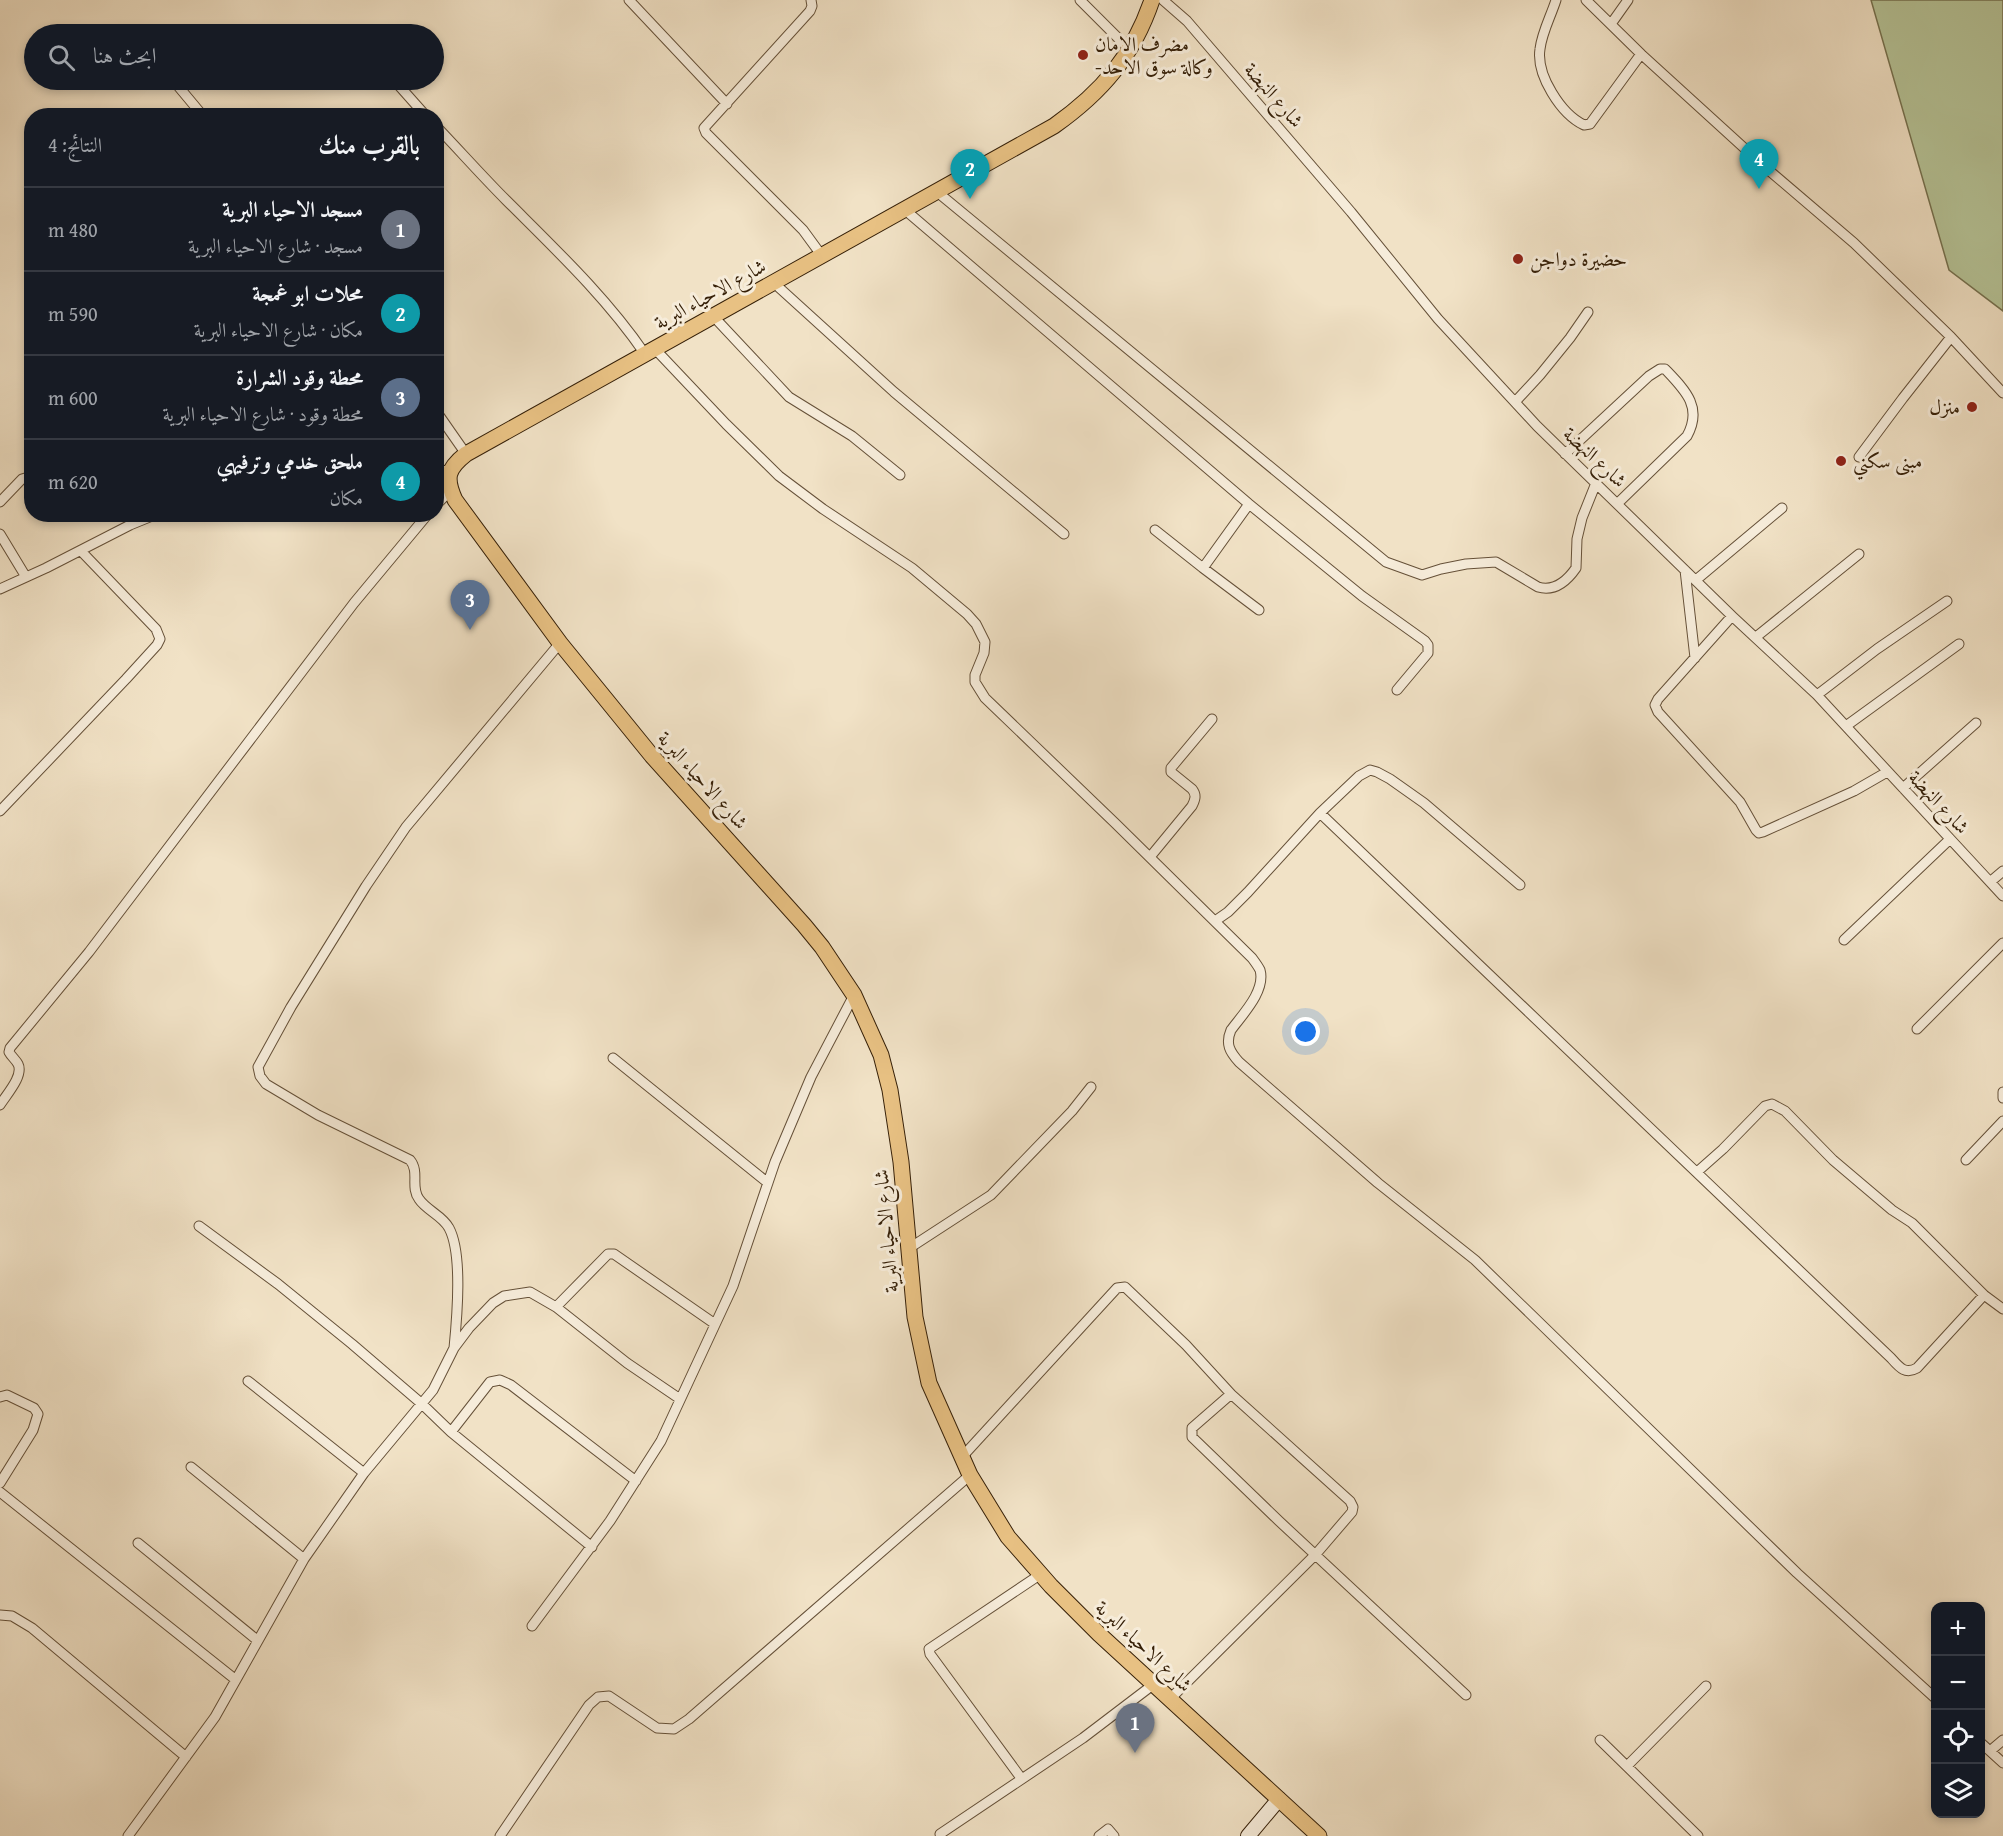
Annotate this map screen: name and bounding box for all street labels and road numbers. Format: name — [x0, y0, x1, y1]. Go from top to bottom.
street label: شارع النهضة — [1235, 56, 1311, 136]
street label: شارع الاحياء البرية — [649, 251, 773, 340]
street label: شارع النهضة — [1554, 419, 1634, 497]
street label: شارع الاحياء البرية — [648, 724, 755, 838]
street label: شارع النهضة — [1899, 763, 1977, 843]
street label: شارع الاحياء البرية — [866, 1168, 909, 1294]
street label: شارع الاحياء البرية — [1087, 1593, 1199, 1701]

